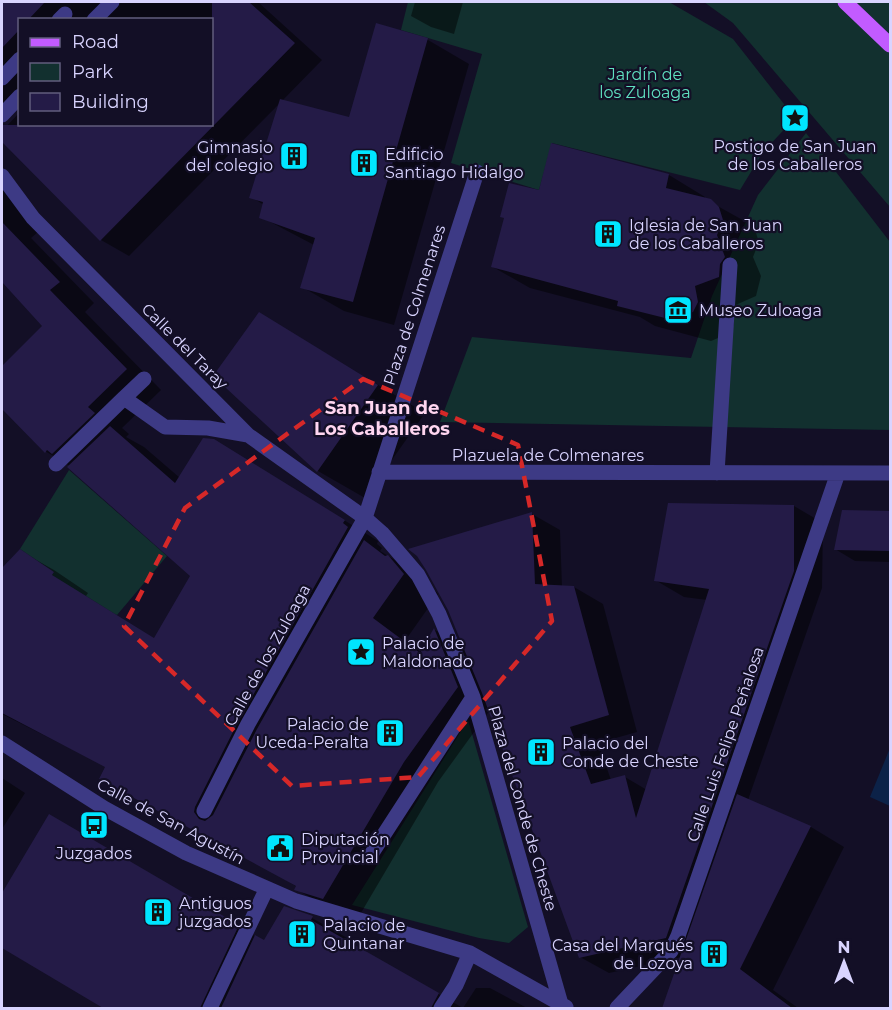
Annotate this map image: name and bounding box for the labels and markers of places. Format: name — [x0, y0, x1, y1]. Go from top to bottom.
place icon: Postigo de San Juan de los Caballeros — [779, 102, 811, 134]
place label: Postigo de San Juan de los Caballeros — [713, 137, 877, 174]
place label: Gimnasio del colegio — [186, 138, 273, 175]
building icon: Gimnasio del colegio — [278, 140, 310, 172]
place label: Edificio Santiago Hidalgo — [385, 145, 523, 182]
building icon: Edificio Santiago Hidalgo — [348, 147, 380, 179]
place label: Iglesia de San Juan de los Caballeros — [629, 216, 783, 253]
building icon: Iglesia de San Juan de los Caballeros — [592, 218, 624, 250]
museum icon: Museo Zuloaga — [662, 294, 694, 326]
place label: Museo Zuloaga — [699, 301, 822, 320]
place label: Palacio de Maldonado — [382, 634, 473, 671]
place icon: Palacio de Maldonado — [345, 636, 377, 668]
place label: Palacio de Uceda-Peralta — [255, 715, 369, 752]
building icon: Palacio de Uceda-Peralta — [374, 717, 406, 749]
place label: Palacio del Conde de Cheste — [562, 734, 699, 771]
building icon: Palacio del Conde de Cheste — [525, 736, 557, 768]
bus stop icon: Juzgados — [78, 809, 110, 841]
place label: Diputación Provincial — [301, 830, 390, 867]
public building icon: Diputación Provincial — [264, 832, 296, 864]
place label: Juzgados — [55, 844, 132, 863]
place label: Antiguos juzgados — [177, 894, 252, 931]
building icon: Antiguos juzgados — [142, 896, 174, 928]
place label: Palacio de Quintanar — [323, 916, 405, 953]
building icon: Palacio de Quintanar — [286, 918, 318, 950]
place label: Casa del Marqués de Lozoya — [552, 936, 693, 973]
building icon: Casa del Marqués de Lozoya — [698, 938, 730, 970]

